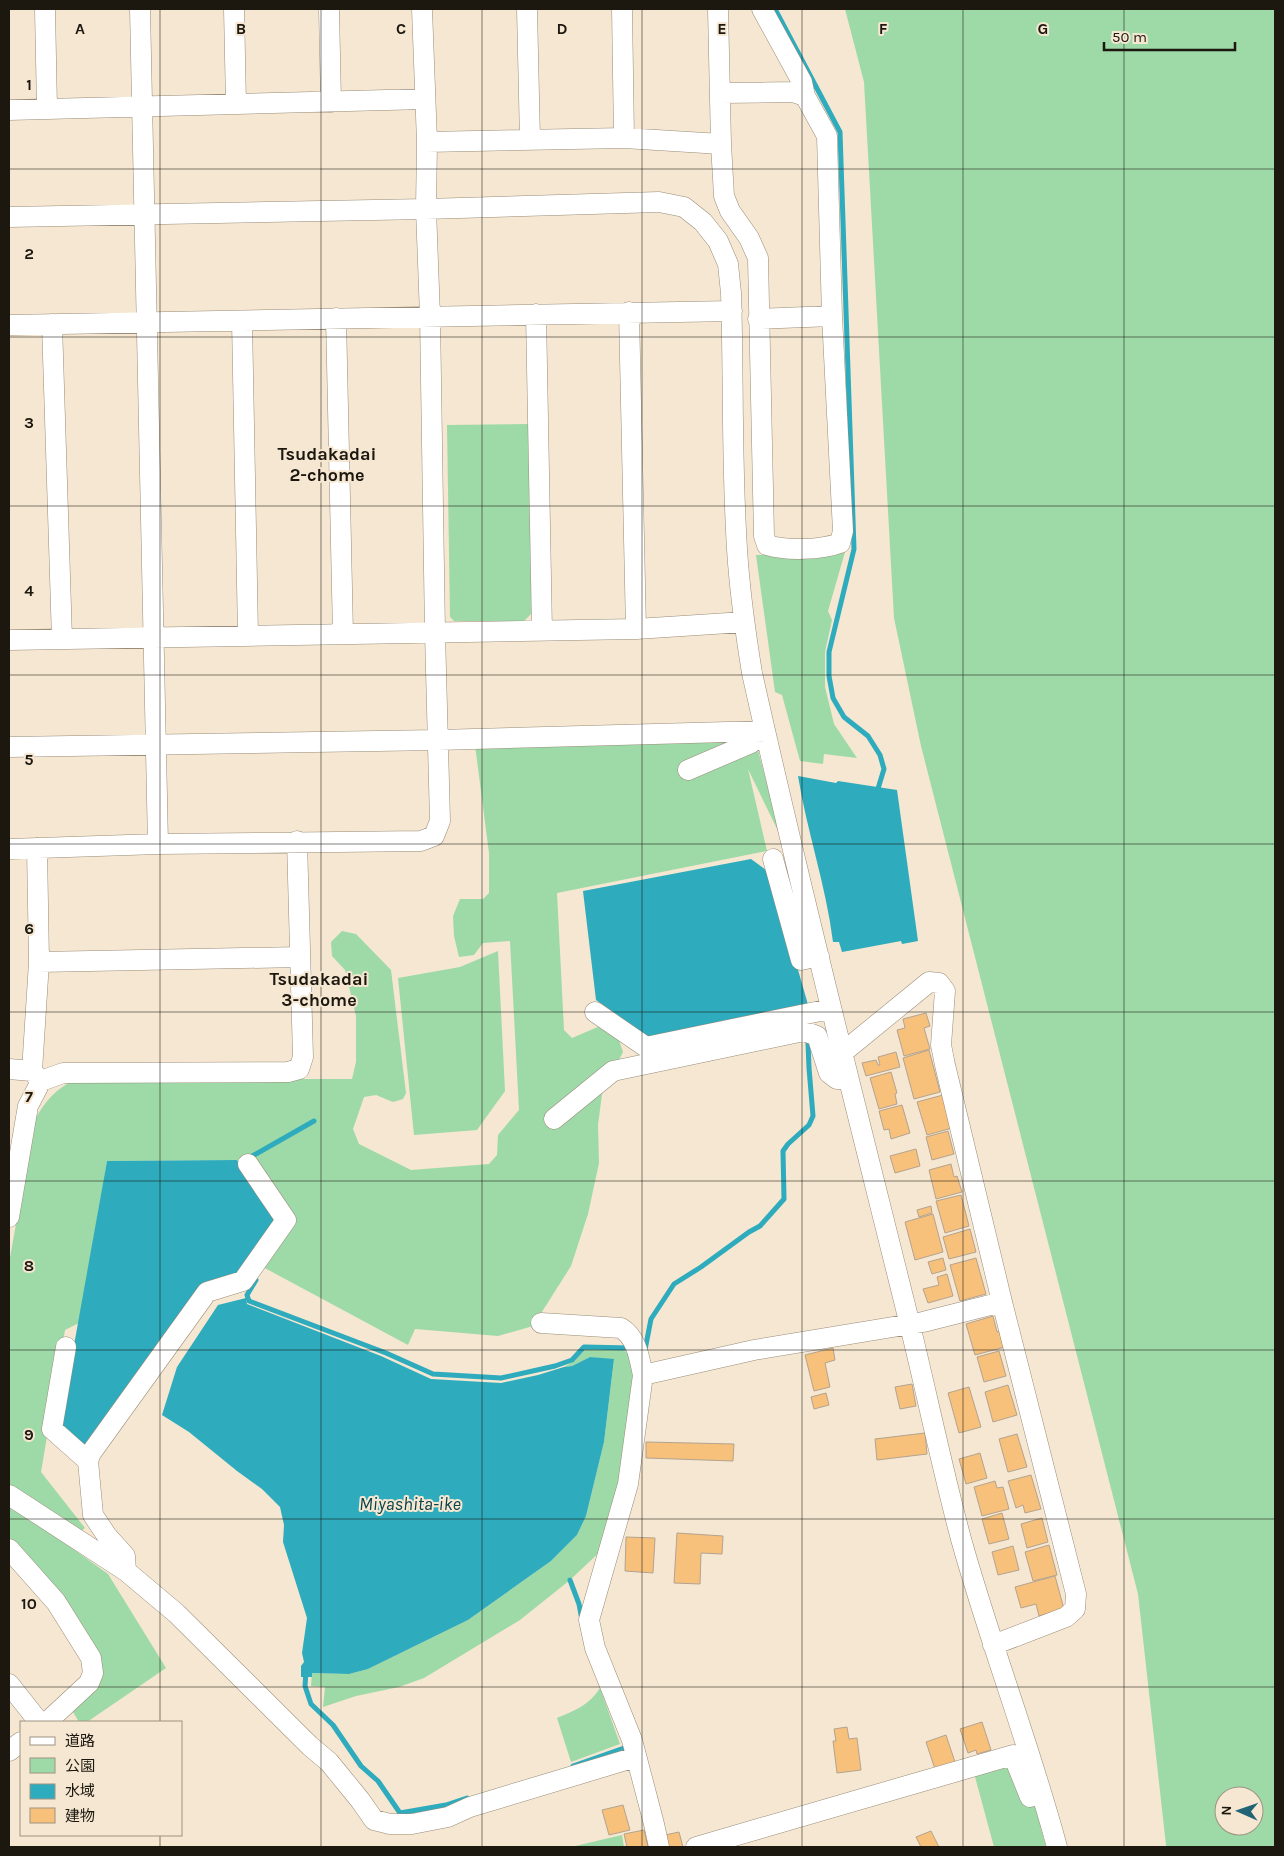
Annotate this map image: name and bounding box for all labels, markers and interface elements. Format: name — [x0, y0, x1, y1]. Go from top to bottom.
text: A — [75, 19, 85, 38]
text: B — [236, 19, 246, 38]
text: C — [396, 19, 406, 38]
text: D — [557, 19, 568, 38]
text: E — [717, 19, 727, 38]
text: F — [879, 19, 888, 38]
text: G — [1038, 19, 1048, 38]
scale bar — [1104, 20, 1235, 52]
text: 50 m — [1112, 28, 1147, 46]
text: 1 — [26, 75, 32, 94]
text: 2 — [24, 244, 34, 263]
text: 3 — [24, 413, 34, 432]
district label: Tsudakadai 2-chome — [278, 443, 376, 486]
text: 4 — [24, 581, 34, 600]
text: 5 — [24, 750, 34, 769]
text: 6 — [24, 919, 34, 938]
district label: Tsudakadai 3-chome — [270, 968, 368, 1011]
text: 7 — [25, 1087, 33, 1106]
text: 8 — [24, 1256, 34, 1275]
text: 9 — [24, 1425, 34, 1444]
water label: Miyashita-ike — [359, 1493, 461, 1515]
text: 10 — [21, 1594, 37, 1613]
legend — [20, 1721, 182, 1836]
text: 道路 — [65, 1732, 95, 1750]
text: 公園 — [65, 1757, 95, 1775]
text: 水域 — [65, 1782, 95, 1800]
north arrow — [1214, 1786, 1264, 1836]
text: N — [1218, 1805, 1235, 1816]
text: 建物 — [65, 1807, 95, 1825]

